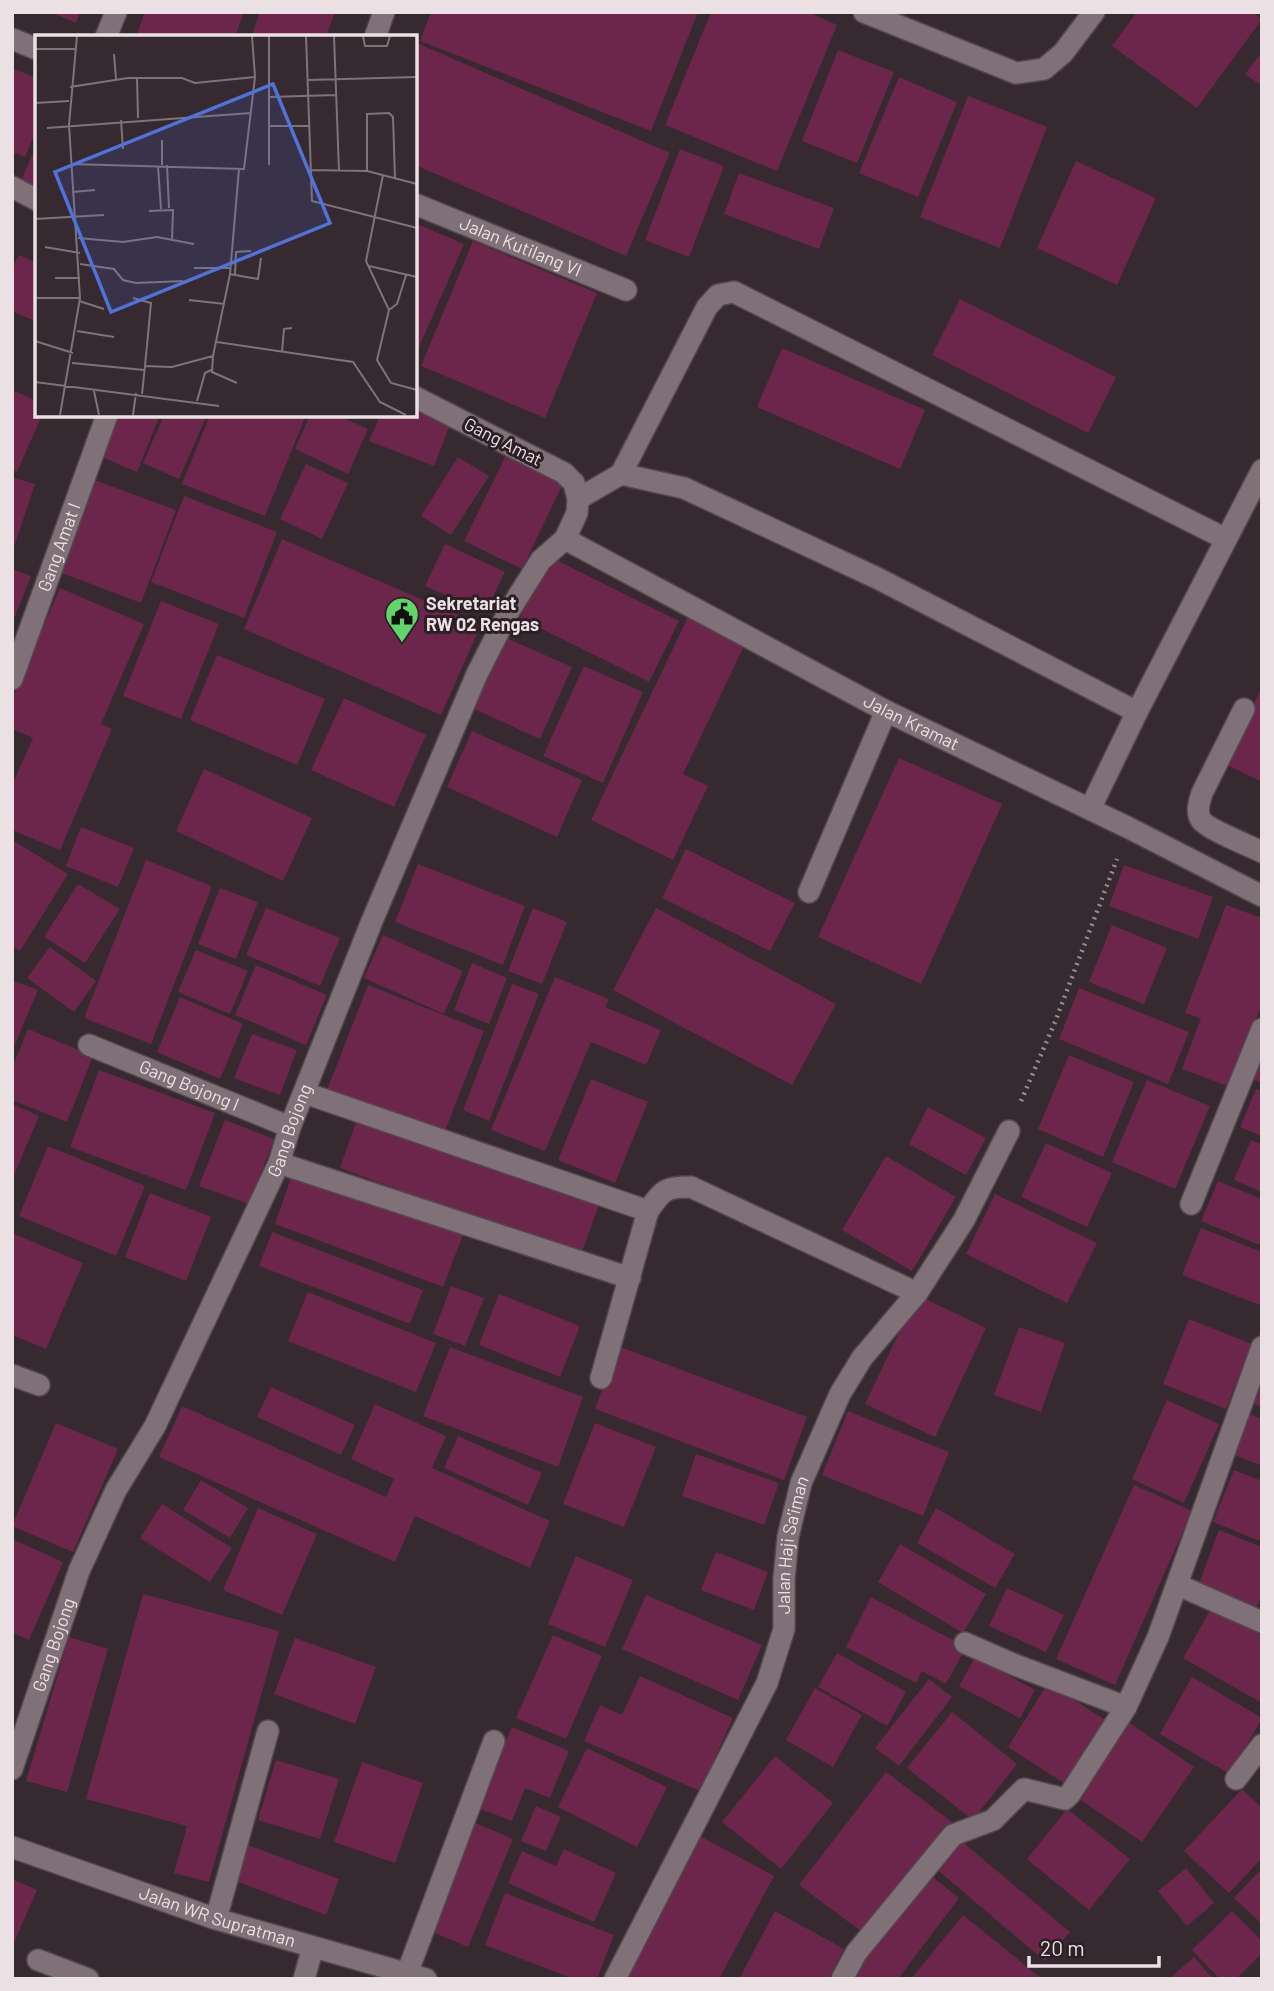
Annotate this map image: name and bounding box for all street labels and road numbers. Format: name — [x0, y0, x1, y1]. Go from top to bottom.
street label: Jalan Kutilang VI — [457, 211, 585, 281]
street label: Gang Amat — [461, 412, 546, 470]
street label: Gang Amat I — [32, 500, 85, 594]
street label: Jalan Kramat — [860, 689, 963, 755]
street label: Gang Bojong I — [136, 1055, 243, 1115]
street label: Gang Bojong — [262, 1080, 316, 1181]
street label: Jalan Haji Sa'iman — [772, 1472, 813, 1614]
street label: Gang Bojong — [27, 1595, 79, 1694]
street label: Jalan WR Supratman — [137, 1881, 298, 1951]

